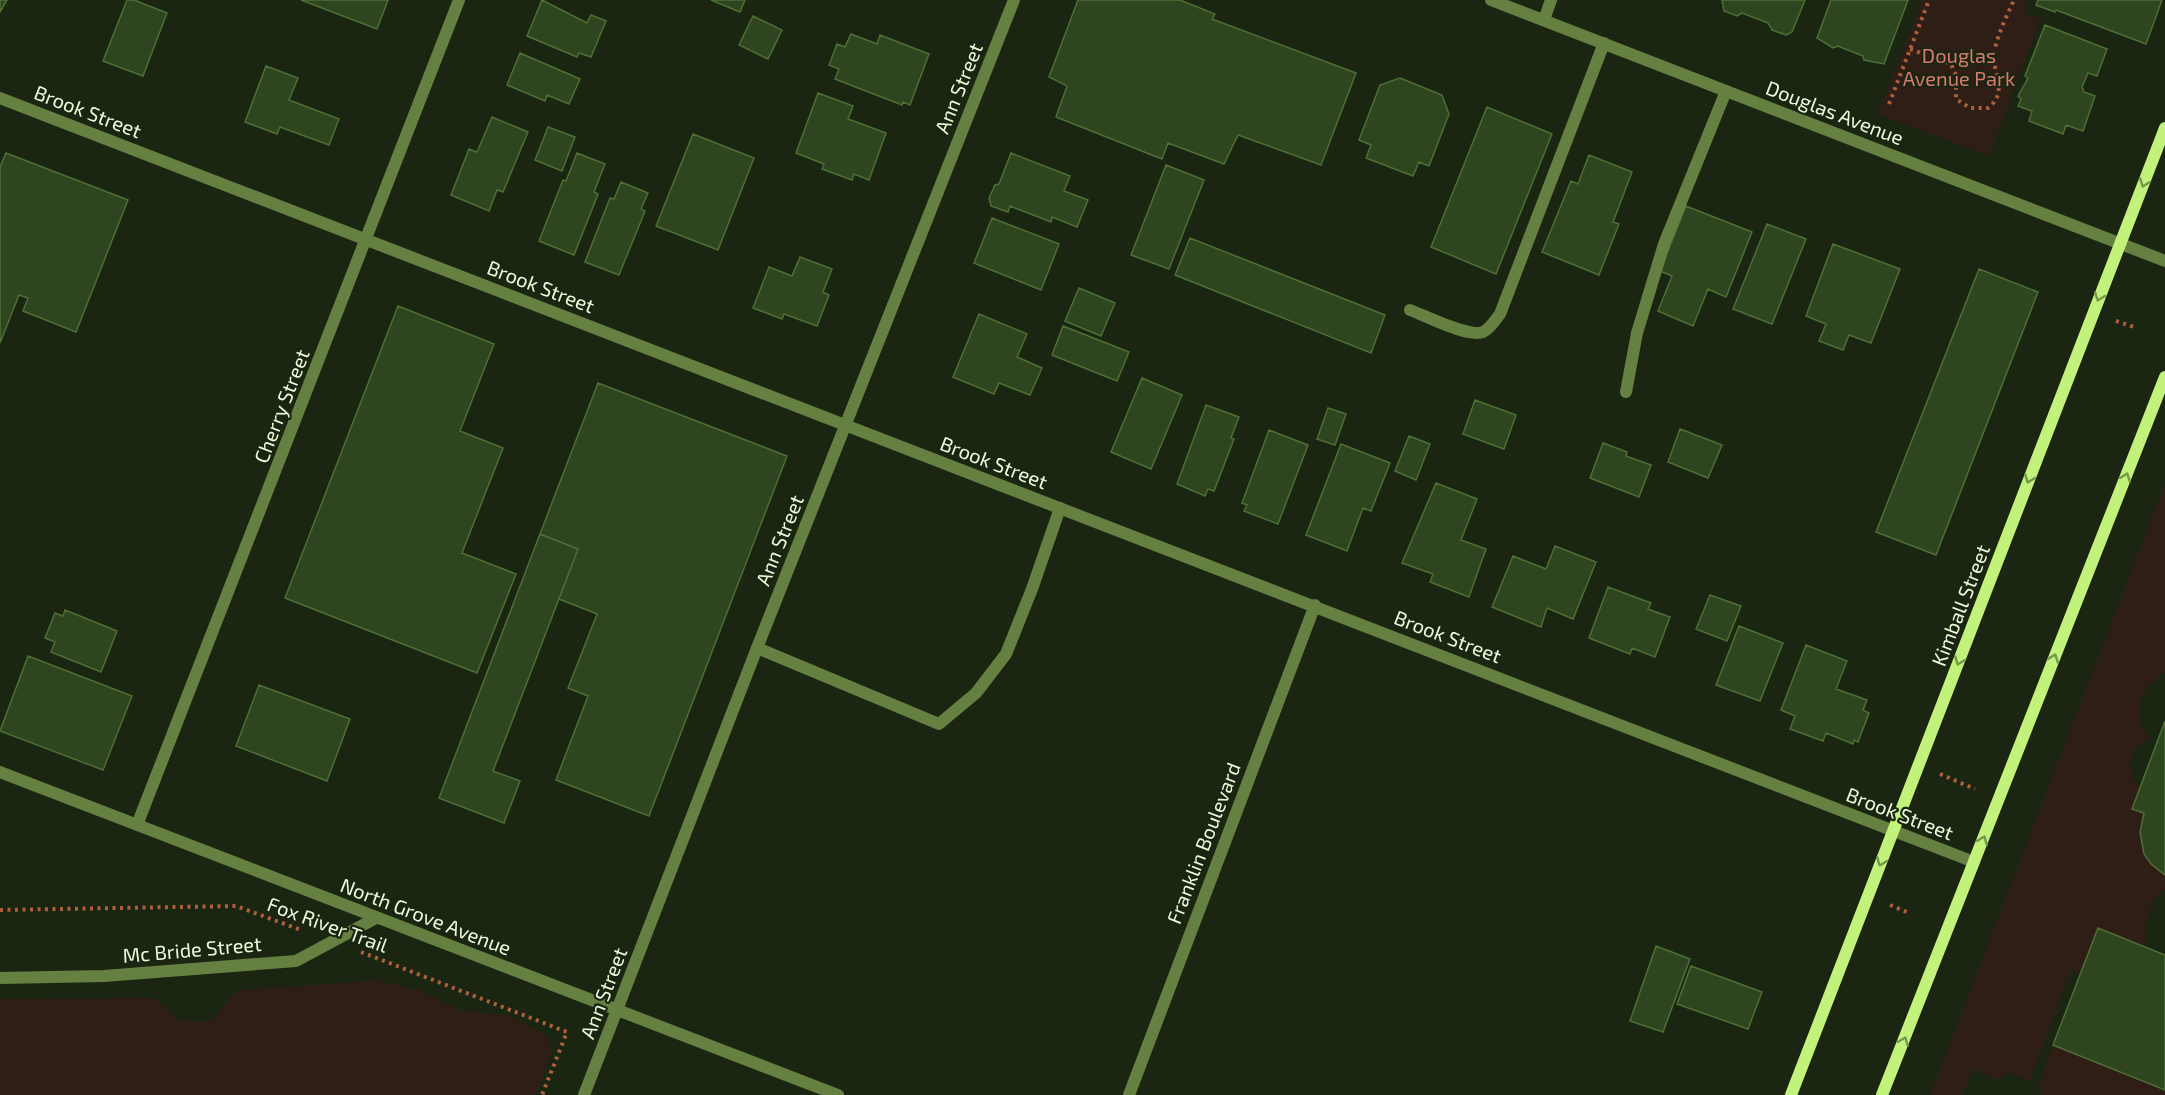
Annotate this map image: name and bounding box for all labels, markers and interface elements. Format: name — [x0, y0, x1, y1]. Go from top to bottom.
street label: Ann Street — [929, 39, 987, 137]
park label: Douglas Avenue Park — [1903, 43, 2015, 90]
street label: Douglas Avenue — [1763, 75, 1907, 149]
street label: Brook Street — [31, 80, 145, 143]
one-way arrow — [2139, 177, 2151, 188]
street label: Brook Street — [484, 255, 598, 318]
one-way arrow — [2094, 291, 2107, 302]
street label: Cherry Street — [248, 345, 314, 466]
street label: Brook Street — [937, 431, 1051, 494]
one-way arrow — [2119, 472, 2131, 483]
one-way arrow — [2024, 473, 2036, 484]
street label: Ann Street — [750, 491, 808, 589]
street label: Kimball Street — [1926, 541, 1994, 669]
street label: Brook Street — [1391, 605, 1505, 668]
one-way arrow — [2047, 653, 2059, 664]
one-way arrow — [1954, 655, 1966, 666]
street label: Franklin Boulevard — [1161, 759, 1245, 927]
street label: Brook Street — [1843, 782, 1957, 845]
one-way arrow — [1976, 835, 1988, 846]
one-way arrow — [1876, 856, 1888, 867]
street label: North Grove Avenue — [337, 872, 515, 960]
street label: Fox River Trail — [264, 891, 392, 957]
street label: Mc Bride Street — [122, 931, 263, 967]
street label: Ann Street — [575, 944, 631, 1042]
one-way arrow — [1897, 1036, 1909, 1047]

